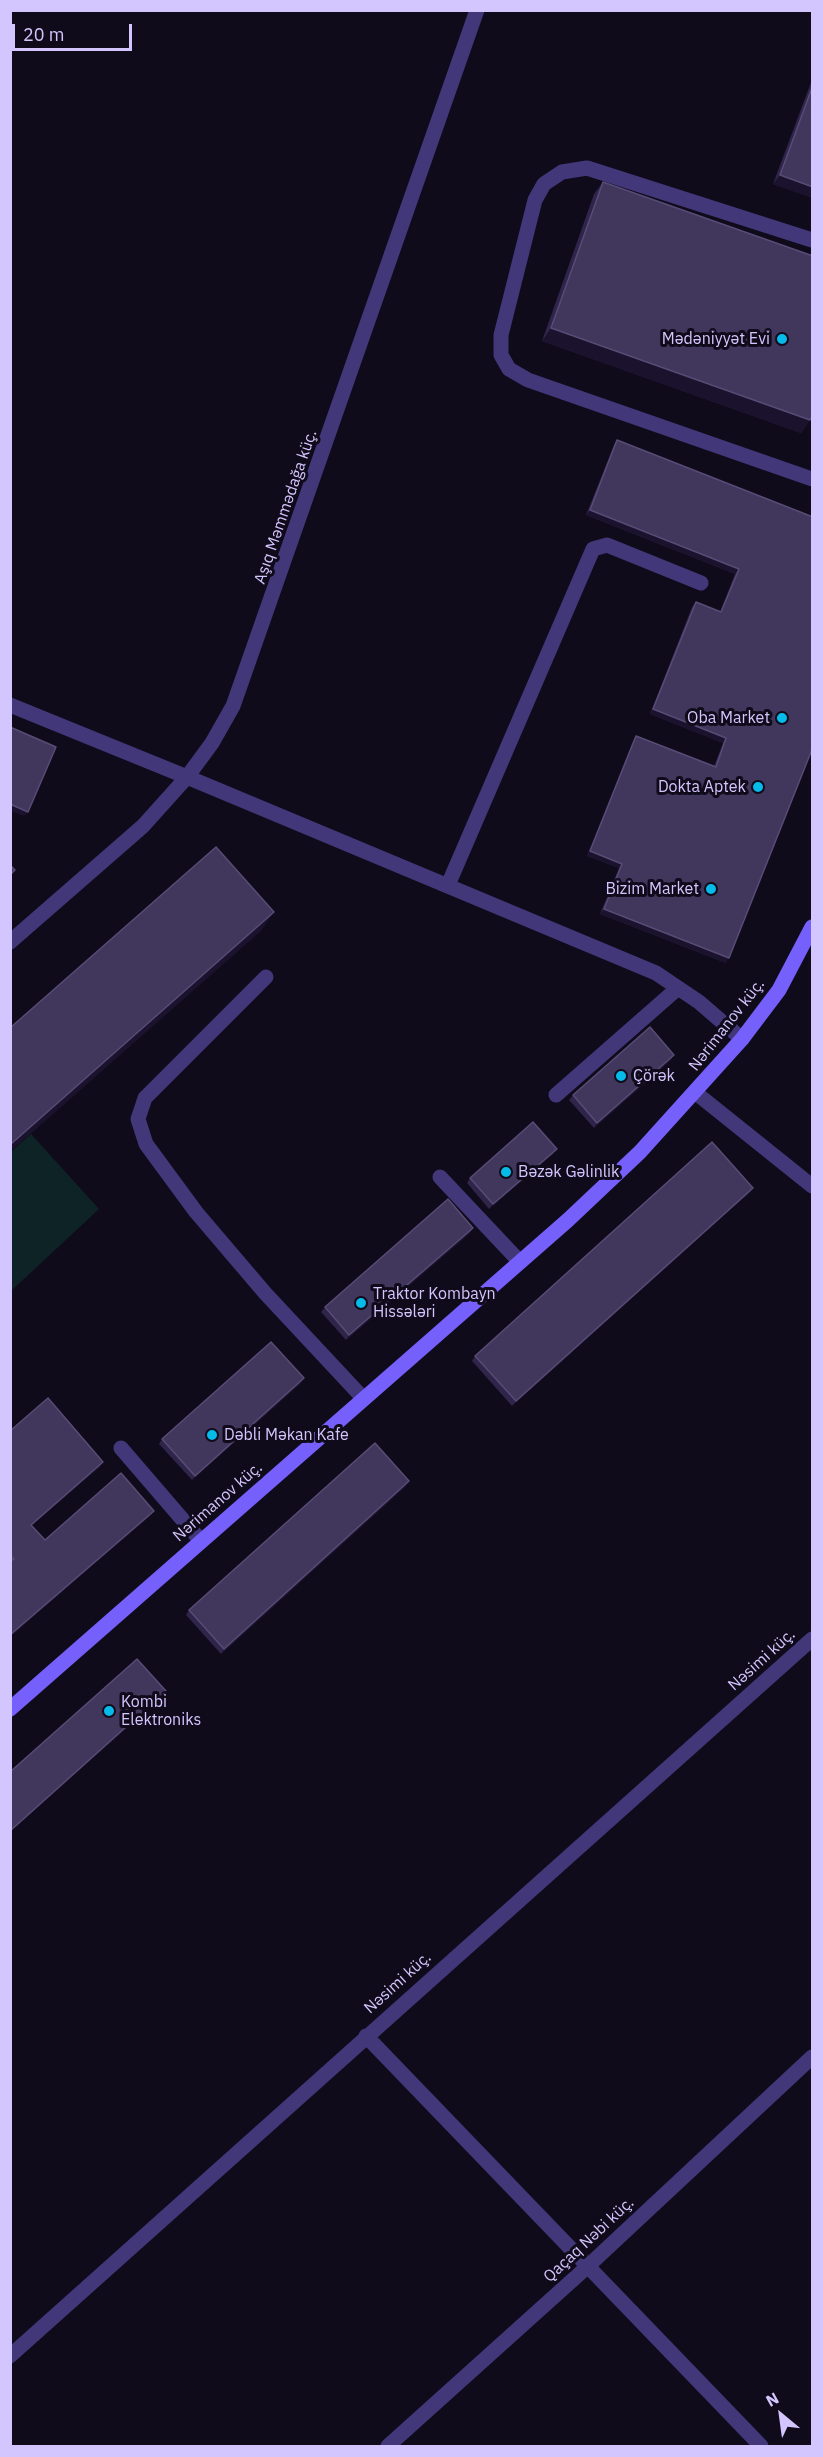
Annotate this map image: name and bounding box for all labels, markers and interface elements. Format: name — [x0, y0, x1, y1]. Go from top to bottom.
scale bar — [15, 12, 135, 50]
text: 20 m — [23, 23, 65, 46]
place label: Mədəniyyət Evi — [662, 329, 770, 349]
marker: Mədəniyyət Evi — [775, 332, 789, 346]
street label: Aşıq Məmmədağa küç. — [251, 427, 321, 587]
place label: Oba Market — [687, 708, 770, 728]
marker: Oba Market — [775, 711, 789, 725]
place label: Dokta Aptek — [658, 777, 746, 797]
marker: Dokta Aptek — [751, 780, 765, 794]
place label: Bizim Market — [605, 879, 699, 899]
marker: Bizim Market — [704, 882, 718, 896]
street label: Nərimanov küç. — [685, 975, 769, 1075]
place label: Çörək — [633, 1066, 675, 1086]
marker: Çörək — [614, 1069, 628, 1083]
place label: Bəzək Gəlinlik — [518, 1162, 620, 1182]
marker: Bəzək Gəlinlik — [499, 1165, 513, 1179]
place label: Traktor Kombayn Hissələri — [373, 1284, 496, 1322]
marker: Traktor Kombayn Hissələri — [354, 1296, 368, 1310]
place label: Dəbli Məkan Kafe — [224, 1425, 349, 1445]
marker: Dəbli Məkan Kafe — [205, 1428, 219, 1442]
street label: Nərimanov küç. — [170, 1458, 266, 1546]
street label: Nəsimi küç. — [725, 1625, 799, 1695]
place label: Kombi Elektroniks — [121, 1692, 201, 1730]
marker: Kombi Elektroniks — [102, 1704, 116, 1718]
street label: Nəsimi küç. — [361, 1948, 435, 2018]
street label: Qaçaq Nəbi küç. — [540, 2193, 638, 2287]
north arrow — [751, 2385, 811, 2445]
text: N — [762, 2388, 782, 2411]

